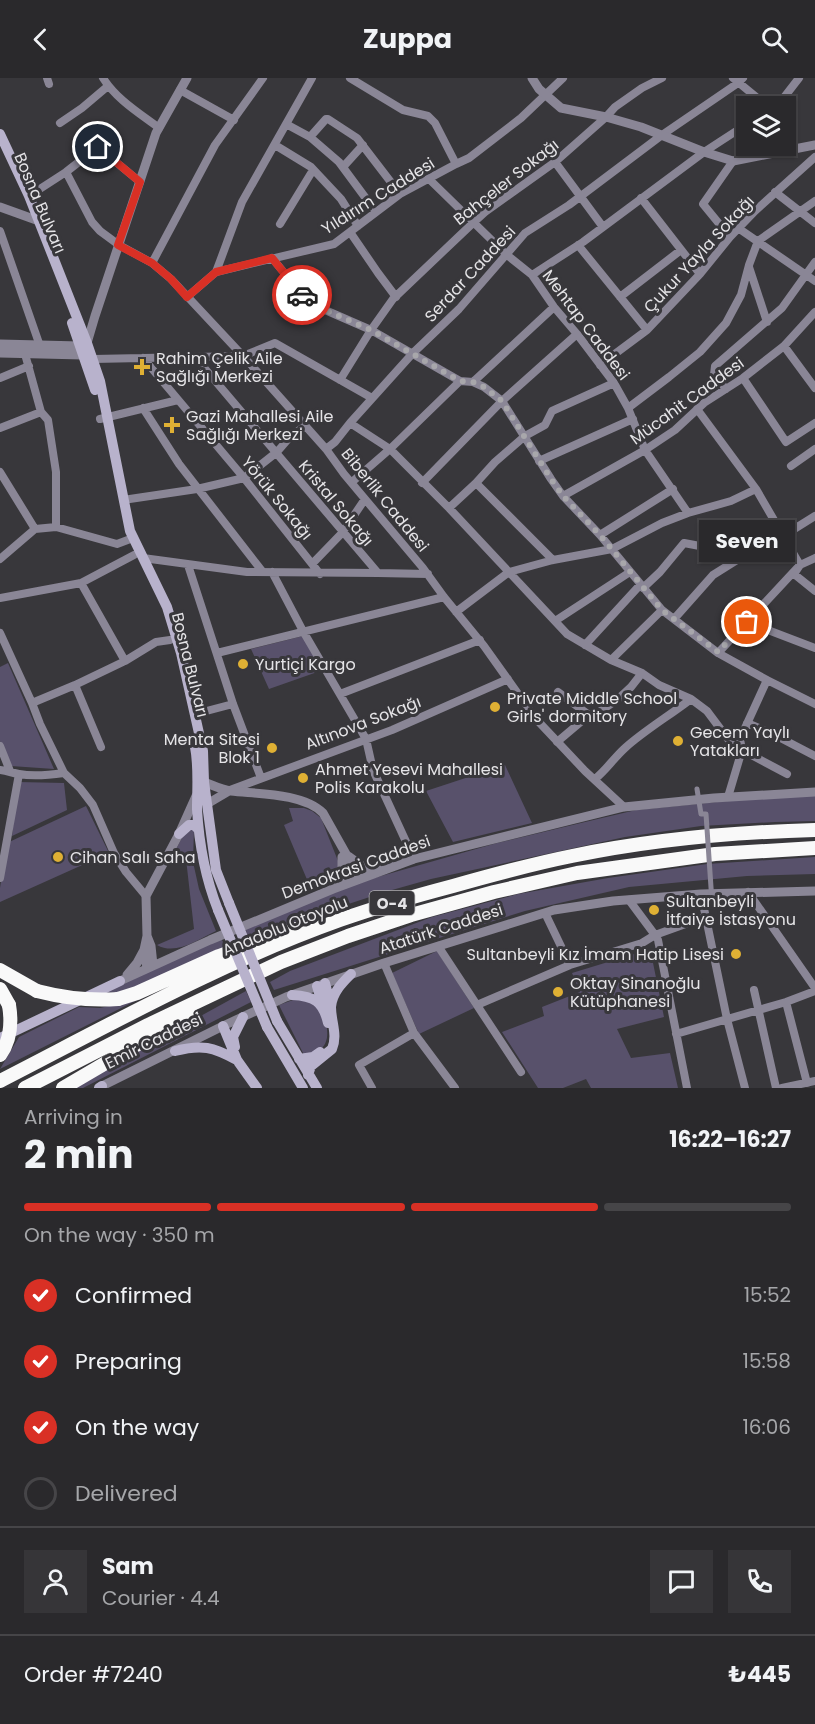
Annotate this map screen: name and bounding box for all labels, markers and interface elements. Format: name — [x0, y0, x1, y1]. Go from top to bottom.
text: Zuppa — [363, 20, 452, 57]
icon: back — [24, 23, 57, 56]
icon: search — [758, 23, 791, 56]
map controls — [736, 96, 796, 156]
button: layers — [736, 96, 796, 156]
pin — [72, 121, 123, 172]
icon: home — [81, 130, 114, 163]
street label: Bahçeler Sokağı — [448, 134, 564, 230]
street label: Bosna Bulvarı — [8, 149, 72, 257]
street label: Yıldırım Caddesi — [317, 152, 439, 240]
street label: Çukur Yayla Sokağı — [638, 190, 760, 318]
street label: Serdar Caddesi — [419, 221, 521, 327]
courier — [272, 265, 332, 325]
street label: Mehtap Caddesi — [537, 265, 635, 385]
icon: car — [286, 279, 319, 312]
place label: Rahim Çelik Aile Sağlığı Merkezi — [156, 347, 283, 388]
street label: Mücahit Caddesi — [625, 352, 749, 450]
marker: Rahim Çelik Aile Sağlığı Merkezi — [133, 358, 151, 376]
place label: Gazi Mahallesi Aile Sağlığı Merkezi — [186, 405, 333, 446]
marker: Gazi Mahallesi Aile Sağlığı Merkezi — [163, 416, 181, 434]
street label: Biberlik Caddesi — [336, 443, 434, 557]
street label: Yörük Sokağı — [236, 451, 318, 545]
street label: Kristal Sokağı — [293, 455, 379, 551]
callout: Seven — [699, 520, 795, 562]
text: Seven — [716, 527, 778, 555]
pin — [721, 596, 772, 647]
icon: bag — [730, 605, 763, 638]
street label: Bosna Bulvarı — [166, 610, 214, 720]
place label: Yurtiçi Kargo — [255, 653, 356, 676]
marker: Yurtiçi Kargo — [236, 657, 250, 671]
place label: Private Middle School Girls' dormitory — [507, 687, 677, 728]
street label: Altınova Sokağı — [302, 690, 424, 756]
marker: Private Middle School Girls' dormitory — [488, 700, 502, 714]
place label: Gecem Yaylı Yatakları — [690, 721, 790, 762]
place label: Menta Sitesi Blok 1 — [164, 728, 260, 769]
marker: Gecem Yaylı Yatakları — [671, 734, 685, 748]
marker: Menta Sitesi Blok 1 — [265, 741, 279, 755]
place label: Ahmet Yesevi Mahallesi Polis Karakolu — [315, 758, 503, 799]
marker: Ahmet Yesevi Mahallesi Polis Karakolu — [296, 771, 310, 785]
street label: Demokrasi Caddesi — [279, 829, 433, 905]
place label: Cihan Salı Saha — [70, 846, 195, 869]
marker: Cihan Salı Saha — [51, 850, 65, 864]
street label: Anadolu Otoyolu — [219, 890, 351, 962]
place label: Sultanbeyli İtfaiye İstasyonu — [666, 890, 796, 931]
road number: O-4 — [370, 891, 414, 915]
street label: Atatürk Caddesi — [376, 898, 506, 960]
marker: Sultanbeyli İtfaiye İstasyonu — [647, 903, 661, 917]
place label: Sultanbeyli Kız İmam Hatip Lisesi — [466, 943, 724, 966]
marker: Sultanbeyli Kız İmam Hatip Lisesi — [729, 947, 743, 961]
place label: Oktay Sinanoğlu Kütüphanesi — [570, 972, 701, 1013]
marker: Oktay Sinanoğlu Kütüphanesi — [551, 985, 565, 999]
street label: Emir Caddesi — [101, 1007, 207, 1075]
text: Arriving in — [24, 1103, 123, 1131]
text: 16:22–16:27 — [669, 1124, 791, 1155]
text: 2 min — [24, 1127, 134, 1182]
text: On the way · 350 m — [24, 1221, 215, 1249]
icon: check — [24, 1279, 57, 1312]
text: Confirmed — [75, 1280, 192, 1311]
text: 15:52 — [744, 1281, 791, 1309]
icon: check — [24, 1345, 57, 1378]
text: Preparing — [75, 1346, 182, 1377]
text: 15:58 — [743, 1347, 791, 1375]
icon: check — [24, 1411, 57, 1444]
text: On the way — [75, 1412, 199, 1443]
text: 16:06 — [742, 1413, 791, 1441]
text: Delivered — [75, 1478, 178, 1509]
button: person — [24, 1550, 87, 1613]
button: chat — [650, 1550, 713, 1613]
button: phone — [728, 1550, 791, 1613]
text: Sam — [102, 1551, 154, 1582]
text: Courier · 4.4 — [102, 1584, 220, 1612]
text: Order #7240 — [24, 1659, 163, 1690]
text: ₺445 — [729, 1659, 791, 1690]

